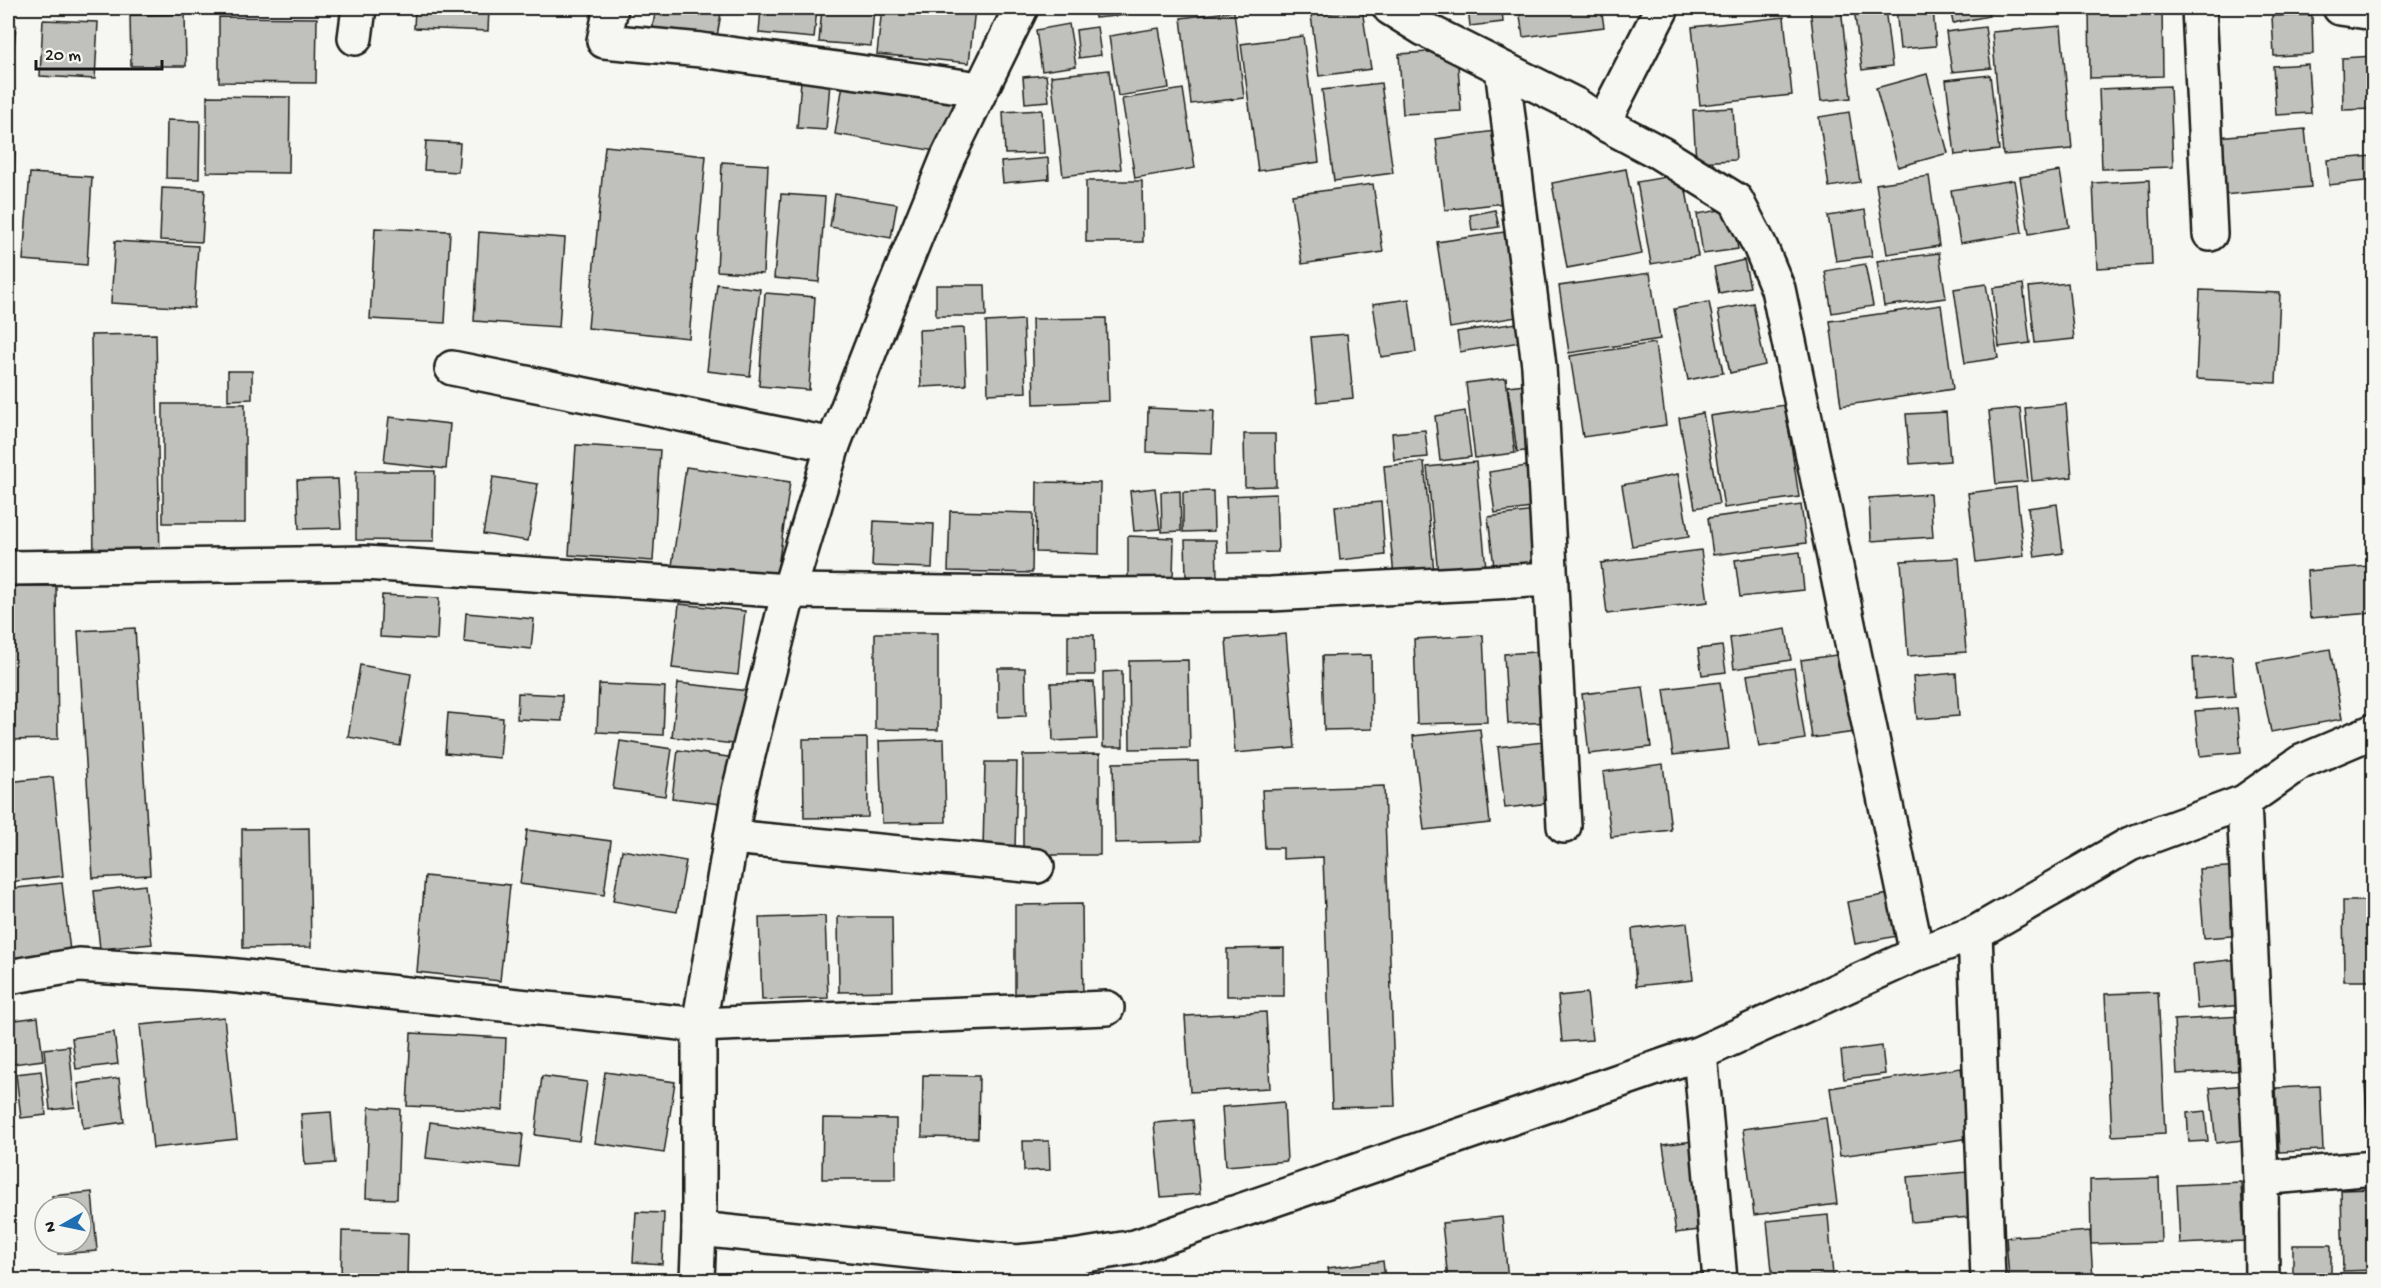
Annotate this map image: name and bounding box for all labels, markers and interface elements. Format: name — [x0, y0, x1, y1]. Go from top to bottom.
scale bar — [36, 33, 162, 71]
text: 20 m — [45, 46, 81, 67]
north arrow — [33, 1195, 93, 1255]
text: N — [41, 1220, 62, 1233]

